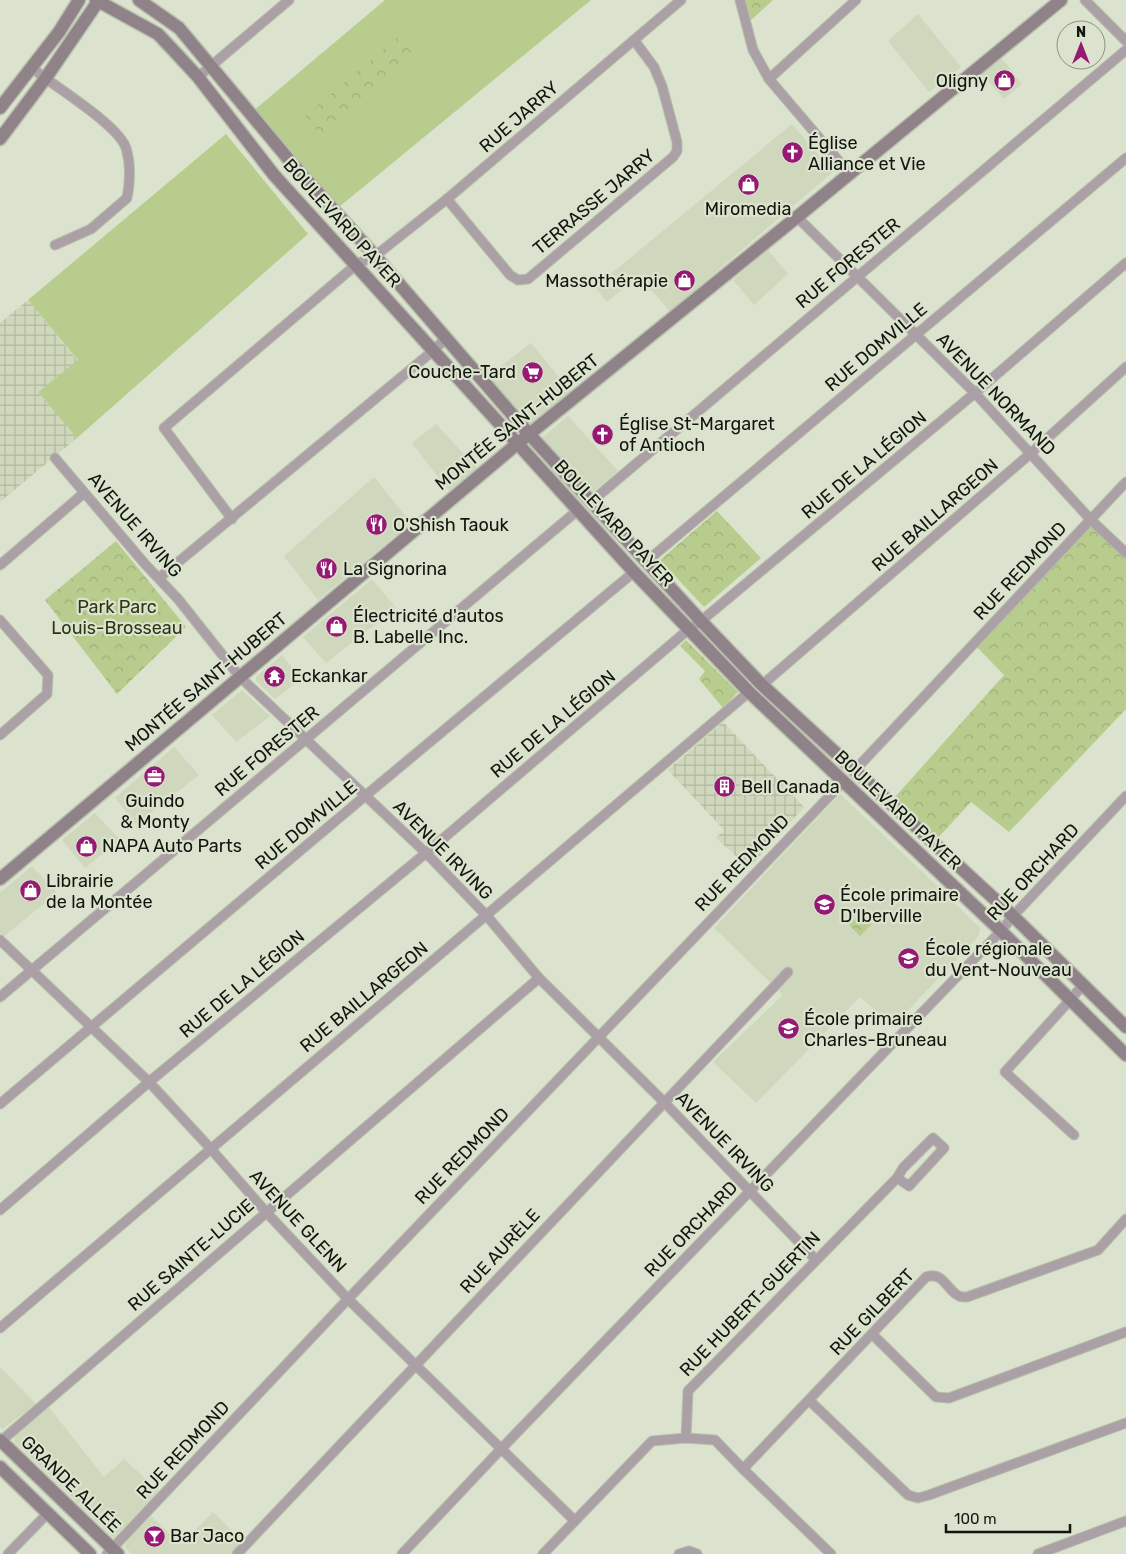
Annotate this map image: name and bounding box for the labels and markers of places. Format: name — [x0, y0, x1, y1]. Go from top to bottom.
shop icon: Oligny — [992, 69, 1016, 93]
place label: Oligny — [936, 70, 988, 92]
place label: Église Alliance et Vie — [808, 132, 926, 175]
church icon: Église Alliance et Vie — [780, 141, 804, 165]
shop icon: Miromedia — [736, 172, 760, 196]
place label: Miromedia — [705, 198, 791, 220]
shop icon: Massothérapie — [672, 269, 696, 293]
place label: Massothérapie — [545, 270, 668, 292]
supermarket icon: Couche-Tard — [520, 360, 544, 384]
place label: Couche-Tard — [408, 361, 516, 383]
place label: Église St-Margaret of Antioch — [619, 413, 775, 456]
church icon: Église St-Margaret of Antioch — [591, 422, 615, 446]
restaurant icon: O'Shish Taouk — [365, 513, 389, 537]
place label: O'Shish Taouk — [393, 514, 510, 536]
restaurant icon: La Signorina — [315, 557, 339, 581]
place label: La Signorina — [343, 558, 447, 580]
place label: Électricité d'autos B. Labelle Inc. — [353, 605, 504, 648]
shop icon: Électricité d'autos B. Labelle Inc. — [325, 614, 349, 638]
temple icon: Eckankar — [263, 664, 287, 688]
place label: Eckankar — [291, 665, 368, 687]
office icon: Guindo & Monty — [143, 764, 167, 788]
building icon: Bell Canada — [713, 775, 737, 799]
place label: Bell Canada — [741, 776, 840, 798]
place label: Guindo & Monty — [120, 790, 190, 833]
shop icon: NAPA Auto Parts — [74, 834, 98, 858]
place label: NAPA Auto Parts — [102, 835, 242, 857]
place label: Librairie de la Montée — [46, 870, 153, 913]
shop icon: Librairie de la Montée — [18, 879, 42, 903]
place label: École primaire D'Iberville — [840, 884, 959, 927]
school or university icon: École primaire D'Iberville — [812, 893, 836, 917]
place label: École régionale du Vent-Nouveau — [925, 938, 1072, 981]
school or university icon: École régionale du Vent-Nouveau — [897, 947, 921, 971]
place label: École primaire Charles-Bruneau — [804, 1008, 947, 1051]
school or university icon: École primaire Charles-Bruneau — [776, 1017, 800, 1041]
bar icon: Bar Jaco — [142, 1524, 166, 1548]
place label: Bar Jaco — [170, 1525, 244, 1547]

